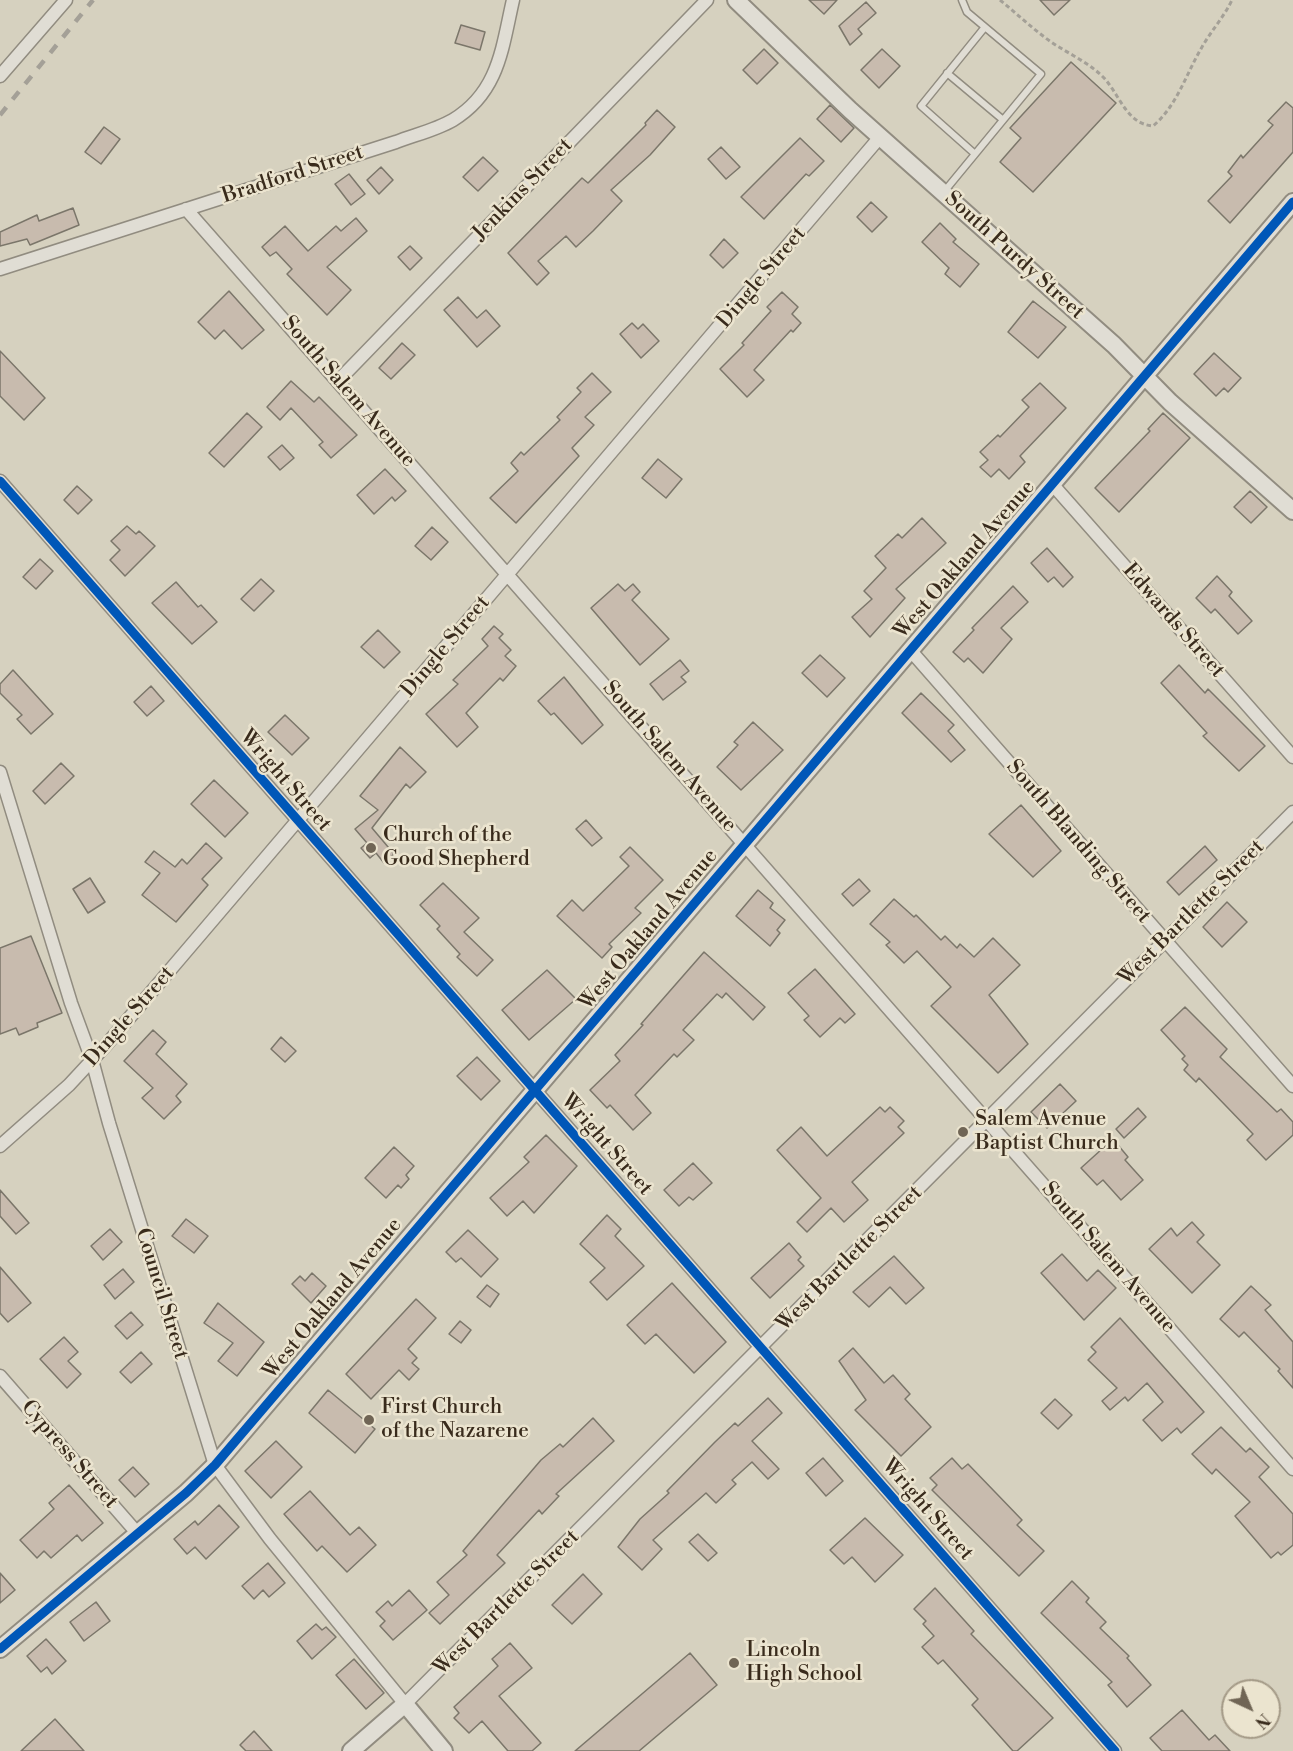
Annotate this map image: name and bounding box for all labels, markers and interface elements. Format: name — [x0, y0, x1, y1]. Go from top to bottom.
street label: Jenkins Street — [468, 133, 578, 247]
street label: Bradford Street — [219, 140, 367, 210]
street label: South Purdy Street — [939, 187, 1089, 325]
street label: Dingle Street — [712, 222, 812, 334]
street label: South Salem Avenue — [276, 311, 420, 473]
street label: West Oakland Avenue — [889, 475, 1041, 645]
street label: Edwards Street — [1116, 559, 1230, 683]
street label: Dingle Street — [396, 591, 496, 703]
street label: South Salem Avenue — [597, 676, 741, 838]
street label: Wright Street — [234, 725, 336, 837]
street label: South Blanding Street — [1000, 755, 1156, 929]
place label: Church of the Good Shepherd — [383, 823, 530, 873]
street label: West Bartlette Street — [1114, 835, 1270, 991]
marker: Church of the Good Shepherd — [364, 841, 378, 855]
street label: West Oakland Avenue — [574, 844, 724, 1016]
street label: Dingle Street — [80, 962, 180, 1072]
street label: Wright Street — [555, 1089, 657, 1201]
place label: Salem Avenue Baptist Church — [975, 1107, 1119, 1157]
marker: Salem Avenue Baptist Church — [956, 1125, 970, 1139]
street label: South Salem Avenue — [1036, 1177, 1180, 1339]
street label: West Bartlette Street — [772, 1181, 928, 1337]
street label: West Oakland Avenue — [258, 1213, 408, 1385]
street label: Council Street — [129, 1225, 193, 1363]
place label: First Church of the Nazarene — [381, 1395, 529, 1445]
street label: Cypress Street — [15, 1396, 123, 1514]
marker: First Church of the Nazarene — [362, 1413, 376, 1427]
street label: Wright Street — [876, 1454, 978, 1566]
street label: West Bartlette Street — [429, 1525, 585, 1681]
place label: Lincoln High School — [746, 1638, 862, 1688]
marker: Lincoln High School — [727, 1656, 741, 1670]
north arrow — [1221, 1679, 1281, 1739]
text: N — [1251, 1709, 1274, 1732]

